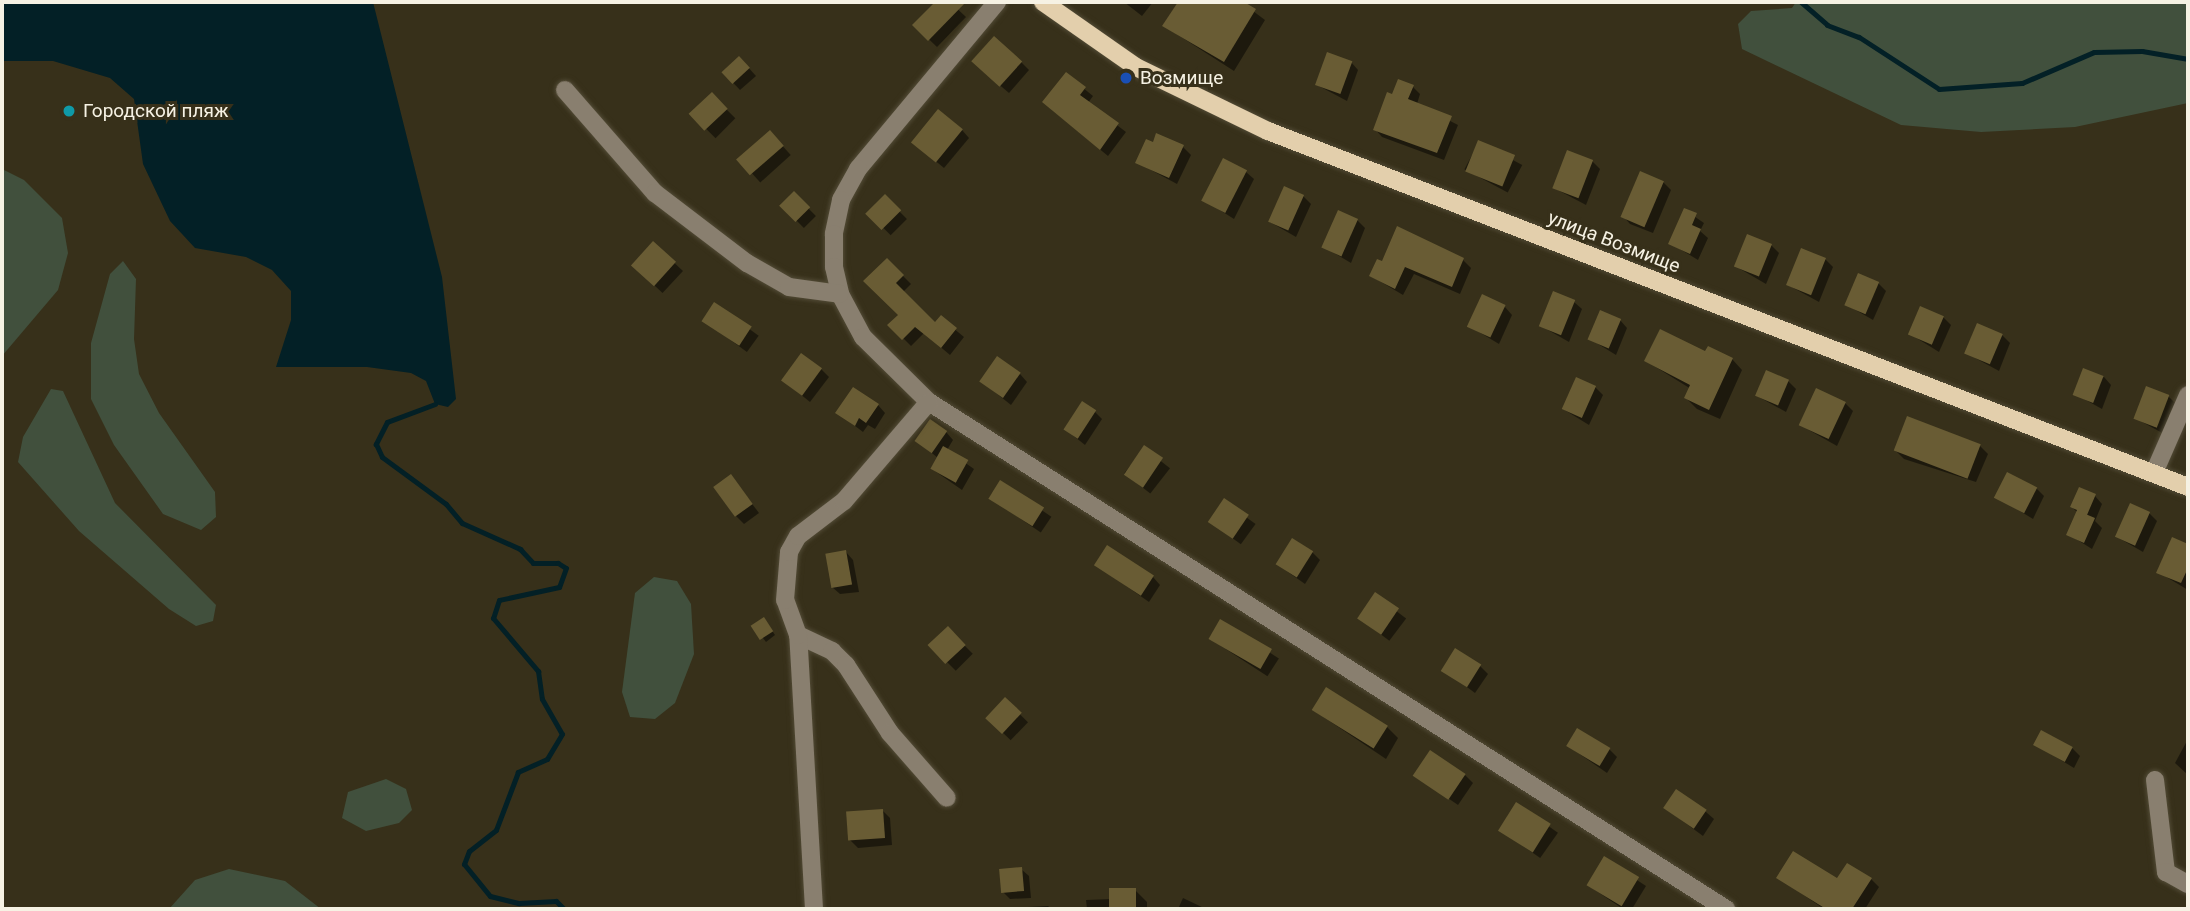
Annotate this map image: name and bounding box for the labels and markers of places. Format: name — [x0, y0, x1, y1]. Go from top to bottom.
place label: Возмище — [1140, 67, 1223, 89]
marker: Возмище — [1118, 70, 1134, 86]
place label: Городской пляж — [83, 100, 228, 122]
marker: Городской пляж — [61, 103, 77, 119]

